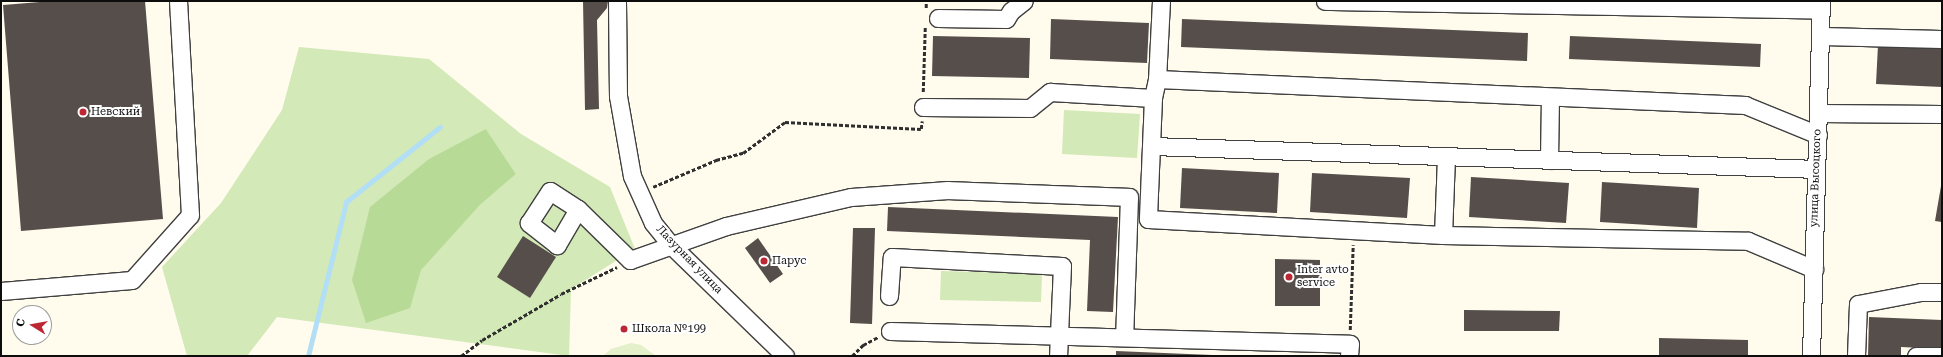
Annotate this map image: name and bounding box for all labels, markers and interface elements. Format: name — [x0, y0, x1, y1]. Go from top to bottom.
place label: Невский — [91, 105, 140, 119]
marker: Невский — [78, 107, 88, 117]
street label: улица Высоцкого — [1808, 129, 1824, 227]
street label: Лазурная улица — [653, 223, 725, 297]
place label: Парус — [772, 254, 806, 268]
marker: Парус — [759, 256, 769, 266]
place label: Inter avto service — [1297, 264, 1349, 290]
marker: Inter avto service — [1284, 272, 1294, 282]
north arrow — [12, 305, 52, 345]
text: С — [14, 318, 28, 328]
place label: Школа №199 — [632, 322, 706, 336]
marker: Школа №199 — [619, 324, 629, 334]

